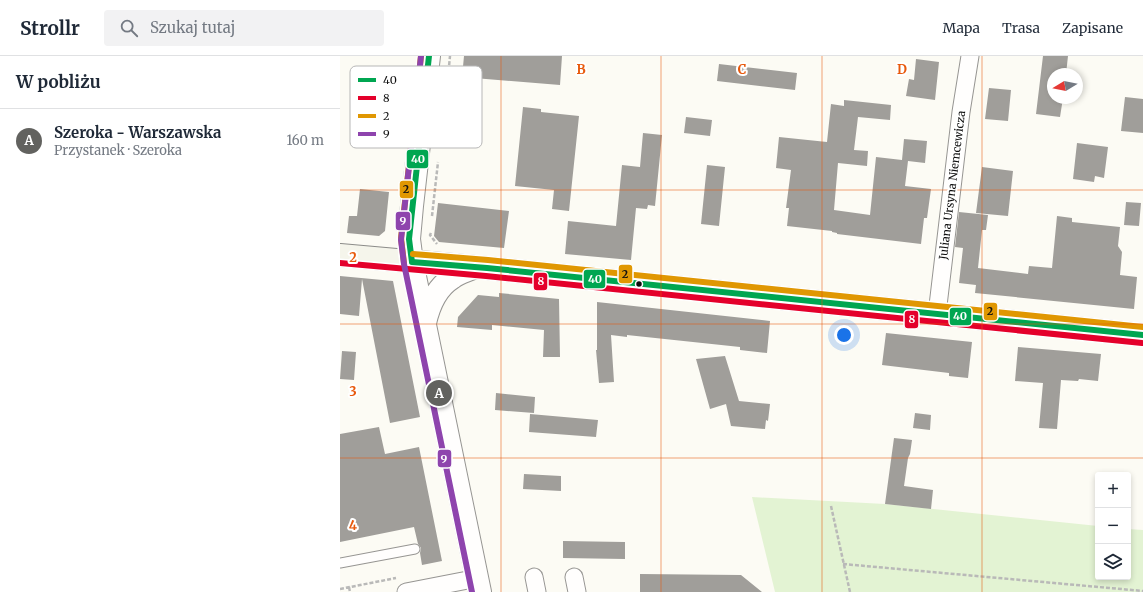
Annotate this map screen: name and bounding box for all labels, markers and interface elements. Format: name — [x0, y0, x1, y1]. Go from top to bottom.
search box — [104, 10, 384, 46]
text: Strollr — [20, 16, 80, 40]
icon: search — [118, 17, 140, 39]
text: Szukaj tutaj — [150, 18, 235, 37]
text: Mapa — [943, 19, 980, 37]
text: Trasa — [1002, 19, 1040, 37]
text: Zapisane — [1062, 19, 1123, 37]
text: B — [576, 61, 586, 78]
text: C — [738, 61, 747, 78]
text: D — [897, 61, 907, 78]
legend — [350, 66, 482, 148]
north arrow — [1047, 68, 1083, 104]
text: W pobliżu — [16, 71, 101, 93]
text: 40 — [383, 73, 397, 87]
text: 8 — [383, 91, 390, 105]
text: 2 — [383, 109, 390, 123]
street label: Juliana Ursyna Niemcewicza — [936, 110, 968, 261]
text: Szeroka - Warszawska — [54, 123, 221, 142]
text: 9 — [383, 127, 390, 141]
text: A — [24, 132, 34, 149]
text: 160 m — [286, 132, 324, 149]
text: Przystanek · Szeroka — [54, 142, 182, 159]
line badge: 40 — [406, 149, 429, 169]
text: 40 — [411, 152, 425, 166]
line badge: 2 — [399, 180, 414, 199]
text: 2 — [403, 182, 410, 196]
line badge: 9 — [395, 211, 411, 231]
text: 9 — [400, 214, 407, 228]
text: 2 — [349, 249, 357, 266]
line badge: 2 — [618, 264, 633, 284]
text: 2 — [622, 267, 629, 281]
line badge: 40 — [583, 269, 606, 289]
line badge: 8 — [533, 272, 548, 291]
text: 40 — [588, 272, 602, 286]
text: 8 — [538, 274, 545, 288]
unlabelled marker — [634, 279, 644, 289]
line badge: 2 — [983, 302, 998, 321]
text: 2 — [987, 304, 994, 318]
line badge: 40 — [949, 307, 972, 326]
text: 40 — [953, 309, 967, 323]
line badge: 8 — [904, 310, 919, 329]
text: 8 — [909, 312, 916, 326]
your location — [834, 325, 854, 345]
pin: A — [426, 378, 452, 408]
text: 3 — [349, 383, 357, 400]
line badge: 9 — [437, 449, 452, 468]
text: 9 — [441, 452, 448, 466]
map controls — [1095, 472, 1131, 580]
button: + — [1095, 472, 1131, 508]
button: − — [1095, 508, 1131, 544]
text: 4 — [349, 517, 358, 534]
button: layers — [1095, 544, 1131, 580]

